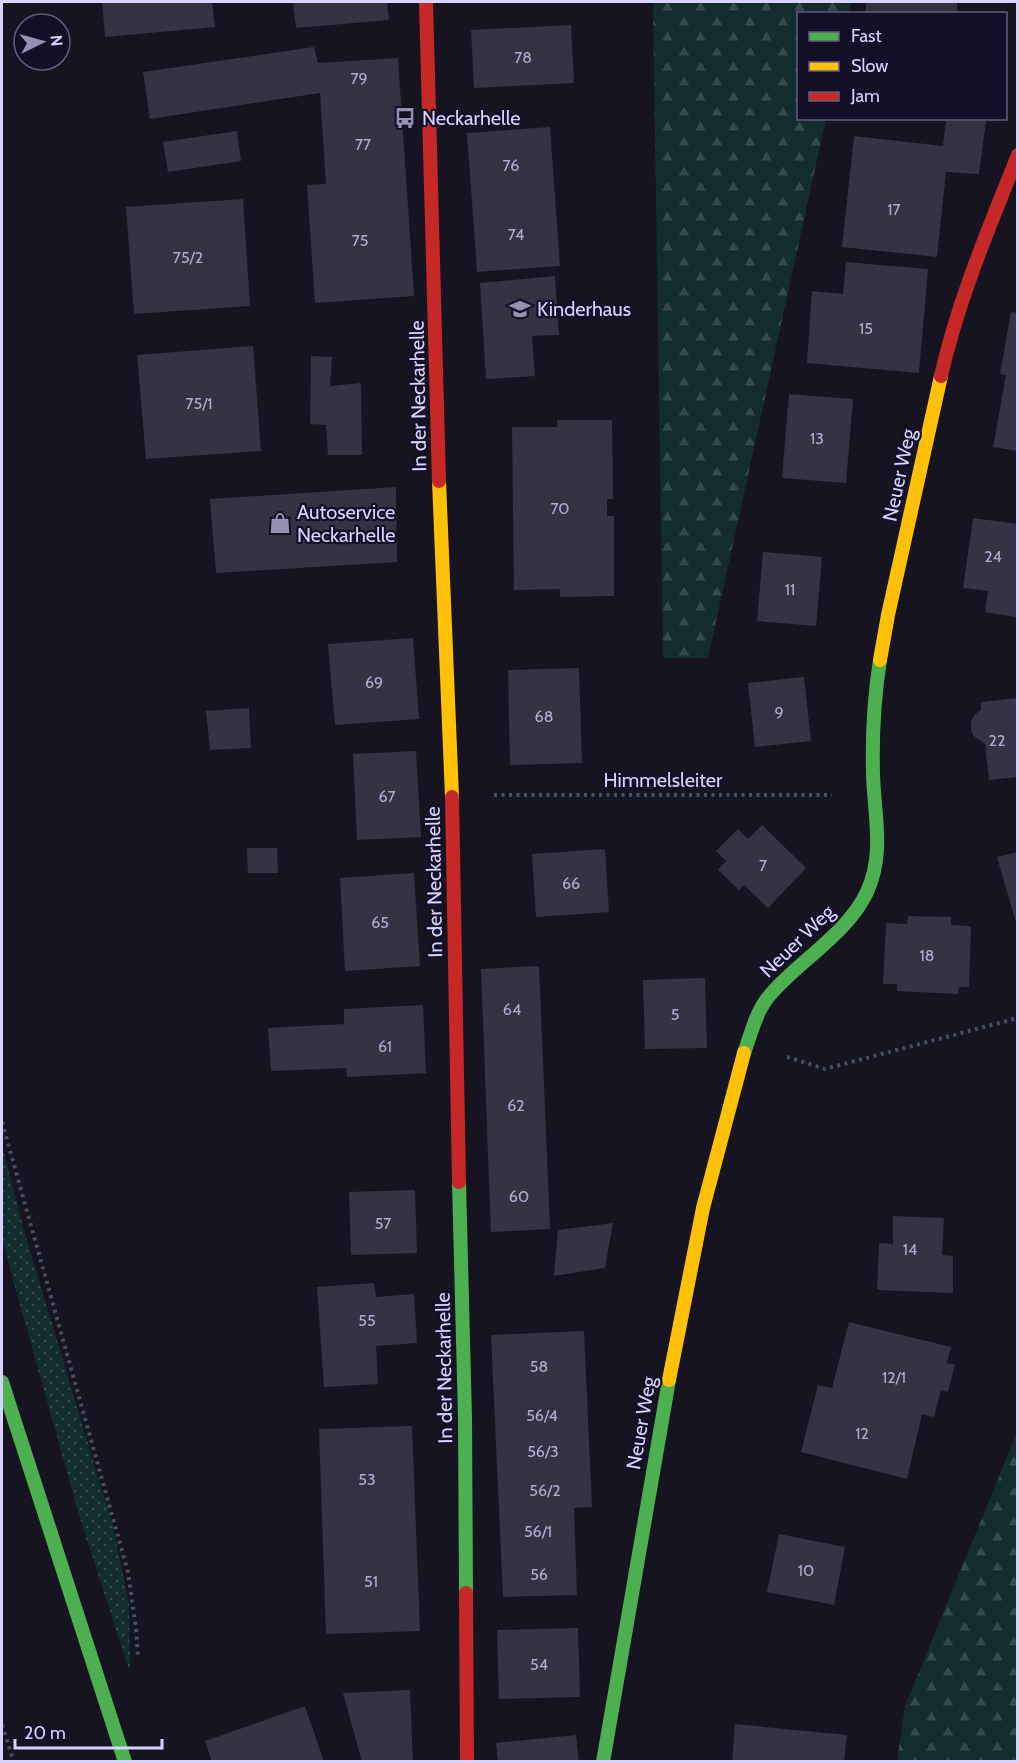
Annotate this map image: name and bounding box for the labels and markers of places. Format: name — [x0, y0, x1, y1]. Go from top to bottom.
bus stop icon: Neckarhelle — [393, 106, 417, 130]
place label: Neckarhelle — [422, 106, 521, 130]
school or university icon: Kinderhaus — [508, 297, 532, 321]
place label: Kinderhaus — [537, 297, 631, 321]
place label: Autoservice Neckarhelle — [297, 500, 396, 547]
shop icon: Autoservice Neckarhelle — [268, 511, 292, 535]

